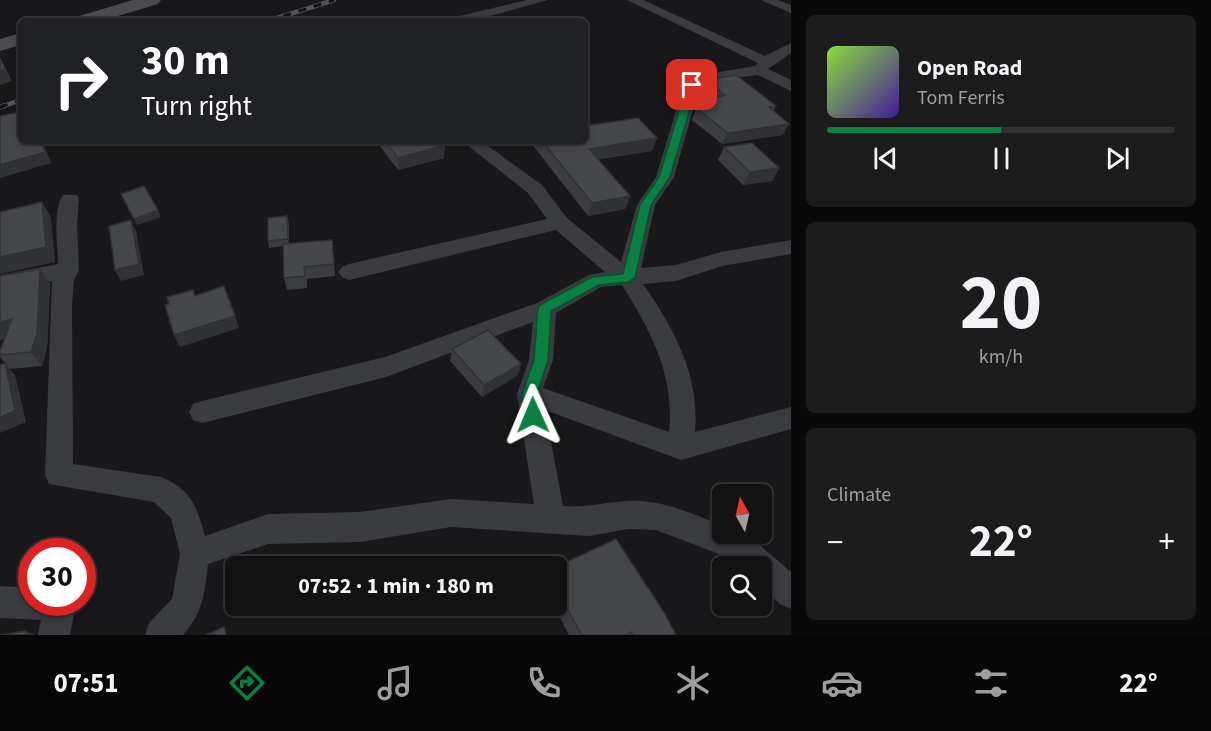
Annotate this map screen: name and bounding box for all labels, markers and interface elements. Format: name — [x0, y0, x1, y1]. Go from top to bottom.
text: 30 m — [141, 31, 230, 91]
icon: right — [42, 42, 120, 120]
text: Open Road — [917, 52, 1022, 84]
pin — [666, 59, 717, 110]
icon: arrive — [675, 68, 708, 101]
text: Tom Ferris — [917, 84, 1005, 112]
text: Turn right — [141, 87, 252, 126]
icon: previous — [869, 142, 902, 175]
icon: pause — [985, 142, 1018, 175]
icon: next — [1101, 142, 1134, 175]
text: 20 — [960, 248, 1042, 359]
text: km/h — [979, 343, 1023, 371]
position arrow — [501, 383, 565, 447]
text: Climate — [827, 481, 891, 509]
north arrow — [712, 484, 772, 544]
map controls — [712, 484, 772, 616]
text: 22° — [969, 510, 1033, 574]
text: − — [827, 519, 843, 566]
text: + — [1159, 519, 1175, 566]
speed limit sign: 30 — [18, 538, 96, 616]
button: search — [712, 556, 772, 616]
text: 07:52 · 1 min · 180 m — [298, 570, 494, 602]
icon: directions — [226, 662, 268, 704]
icon: music — [374, 662, 416, 704]
icon: phone — [523, 662, 565, 704]
icon: climate — [672, 662, 714, 704]
icon: car — [821, 662, 863, 704]
icon: filters — [970, 662, 1012, 704]
text: 07:51 — [53, 664, 119, 703]
text: 22° — [1119, 664, 1158, 703]

